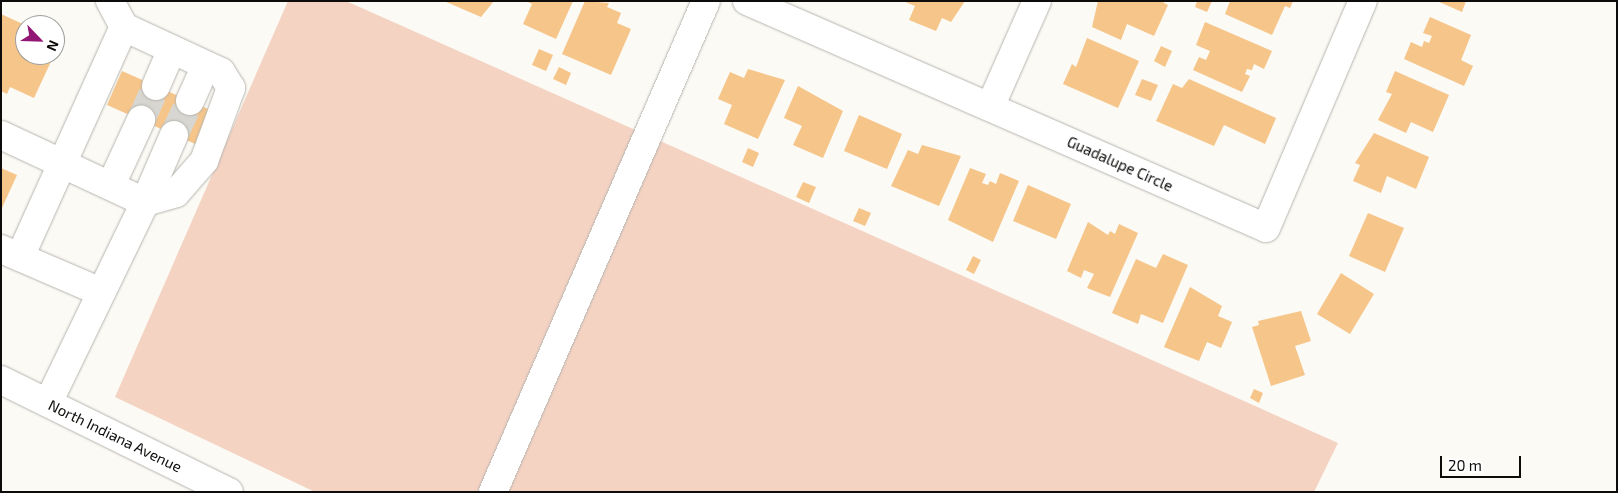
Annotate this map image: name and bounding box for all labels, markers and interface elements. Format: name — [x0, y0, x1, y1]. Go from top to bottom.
north arrow — [15, 15, 65, 65]
text: N — [43, 38, 63, 54]
street label: Guadalupe Circle — [1064, 133, 1176, 195]
street label: North Indiana Avenue — [45, 396, 185, 476]
scale bar — [1443, 446, 1524, 478]
text: 20 m — [1448, 456, 1482, 474]

